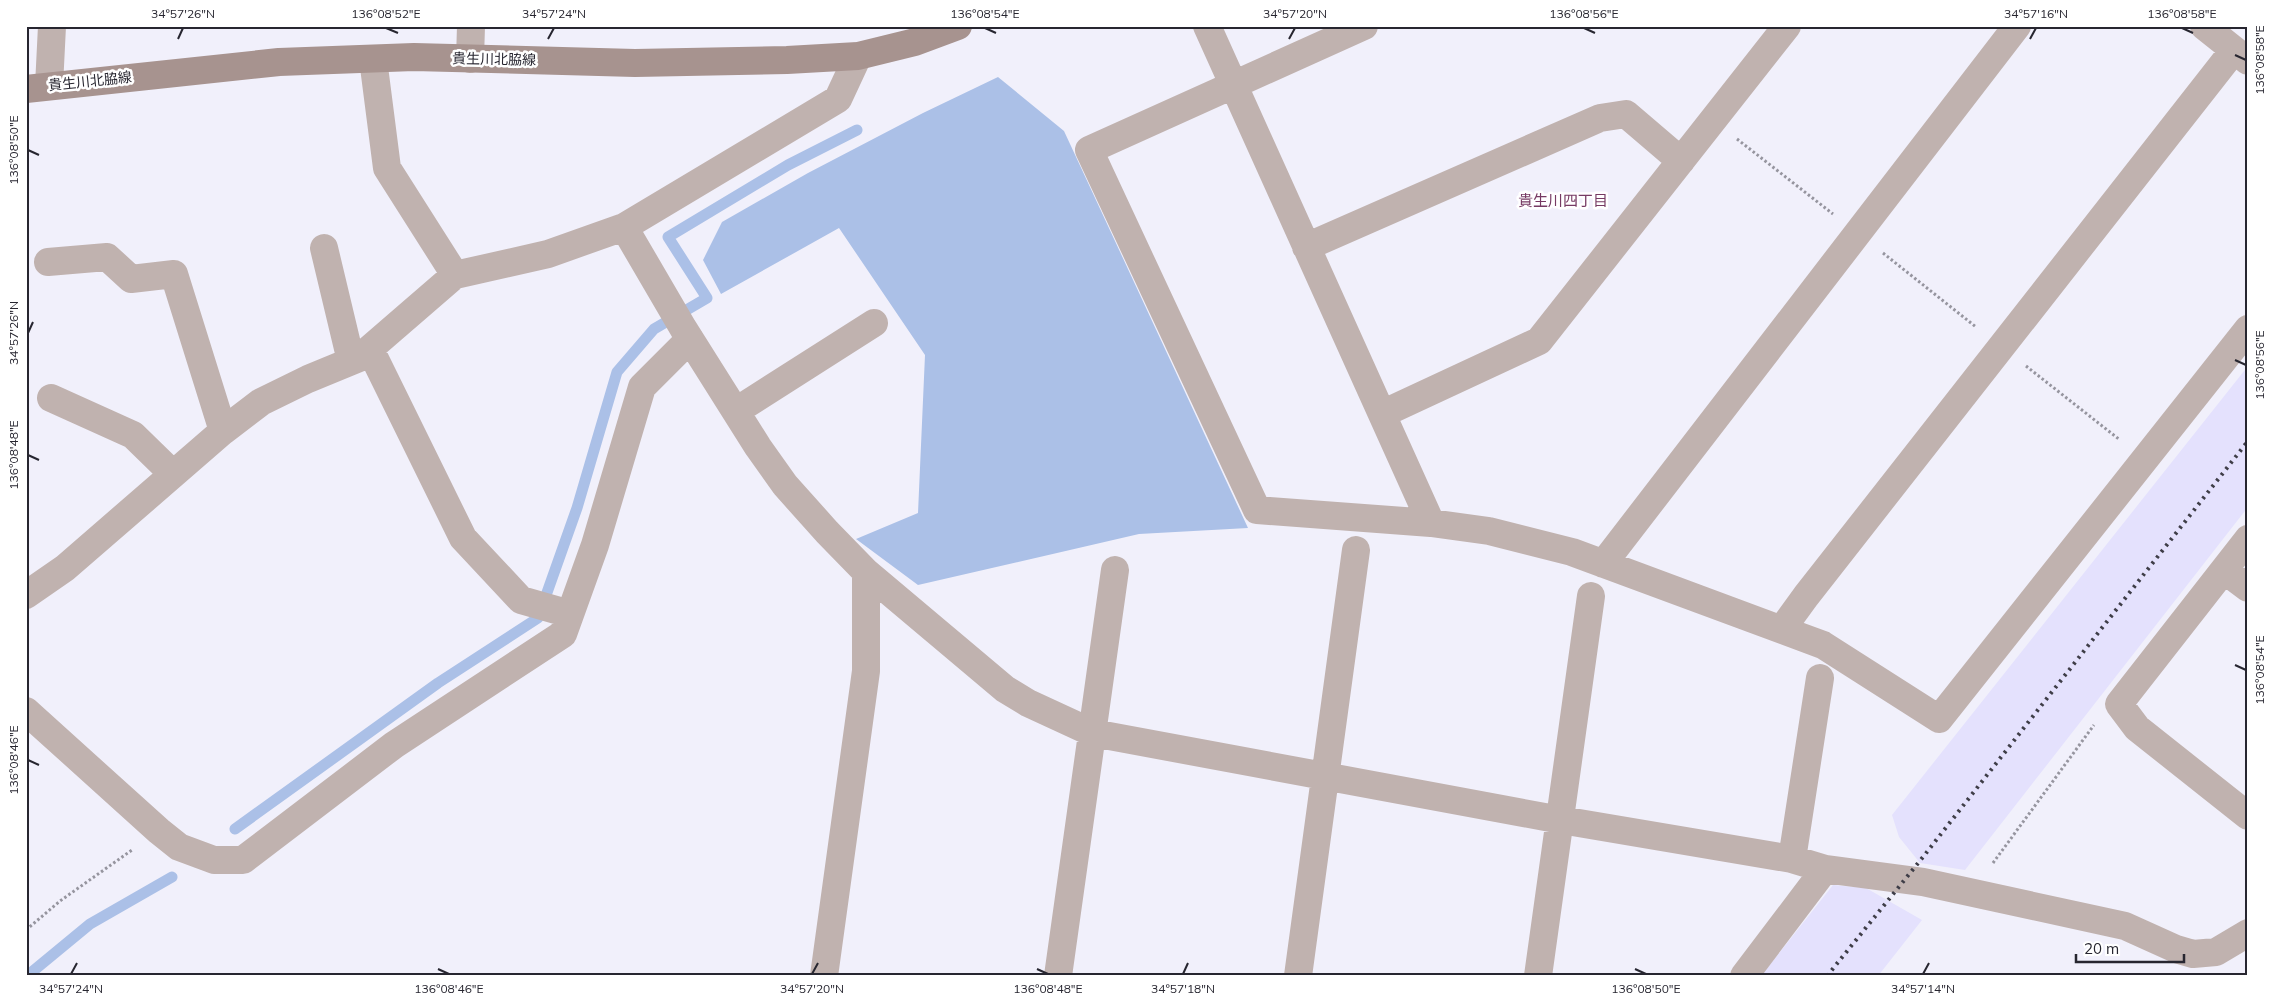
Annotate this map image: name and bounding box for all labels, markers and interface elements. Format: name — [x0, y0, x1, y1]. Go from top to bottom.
text: 34°57'26"N — [151, 6, 215, 21]
text: 136°08'52"E — [351, 6, 421, 21]
text: 34°57'24"N — [522, 6, 586, 21]
text: 136°08'54"E — [950, 6, 1020, 21]
text: 34°57'20"N — [1263, 6, 1327, 21]
text: 136°08'56"E — [1549, 6, 1619, 21]
text: 34°57'16"N — [2004, 6, 2068, 21]
text: 136°08'58"E — [2147, 6, 2217, 21]
text: 136°08'58"E — [2252, 25, 2267, 95]
street label: 貴生川北脇線 — [452, 49, 536, 69]
street label: 貴生川北脇線 — [47, 68, 133, 94]
text: 136°08'50"E — [6, 115, 21, 185]
district label: 貴生川四丁目 — [1518, 191, 1608, 210]
text: 34°57'26"N — [6, 301, 21, 365]
text: 136°08'56"E — [2252, 330, 2267, 400]
text: 136°08'48"E — [6, 420, 21, 490]
text: 136°08'54"E — [2252, 635, 2267, 705]
text: 136°08'46"E — [6, 725, 21, 795]
scale bar — [2076, 932, 2184, 964]
text: 20 m — [2084, 939, 2119, 958]
text: 34°57'24"N — [39, 981, 103, 996]
text: 136°08'46"E — [414, 981, 484, 996]
text: 34°57'20"N — [780, 981, 844, 996]
text: 136°08'48"E — [1013, 981, 1083, 996]
text: 34°57'18"N — [1151, 981, 1215, 996]
text: 136°08'50"E — [1611, 981, 1681, 996]
text: 34°57'14"N — [1891, 981, 1955, 996]

